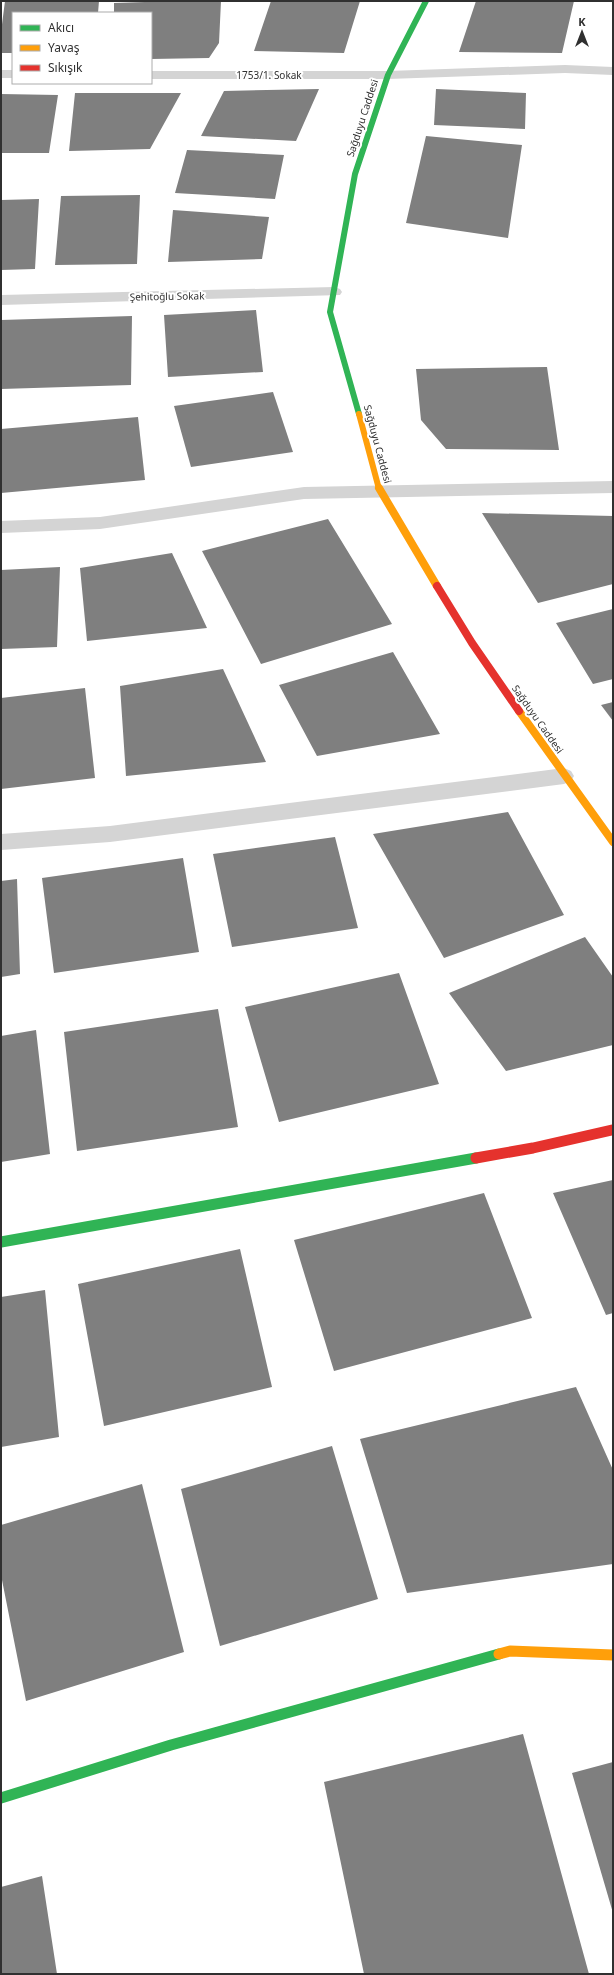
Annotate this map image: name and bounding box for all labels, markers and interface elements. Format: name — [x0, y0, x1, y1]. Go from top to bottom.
legend — [12, 12, 152, 84]
north arrow — [562, 12, 602, 52]
text: K — [578, 14, 586, 29]
text: Akıcı — [48, 19, 74, 36]
text: Yavaş — [48, 39, 80, 56]
text: Sıkışık — [48, 59, 83, 76]
street label: 1753/1. Sokak — [236, 68, 302, 82]
street label: Sağduyu Caddesi — [343, 77, 381, 159]
street label: Şehitoğlu Sokak — [129, 288, 205, 304]
street label: Sağduyu Caddesi — [361, 403, 395, 485]
street label: Sağduyu Caddesi — [509, 682, 567, 756]

